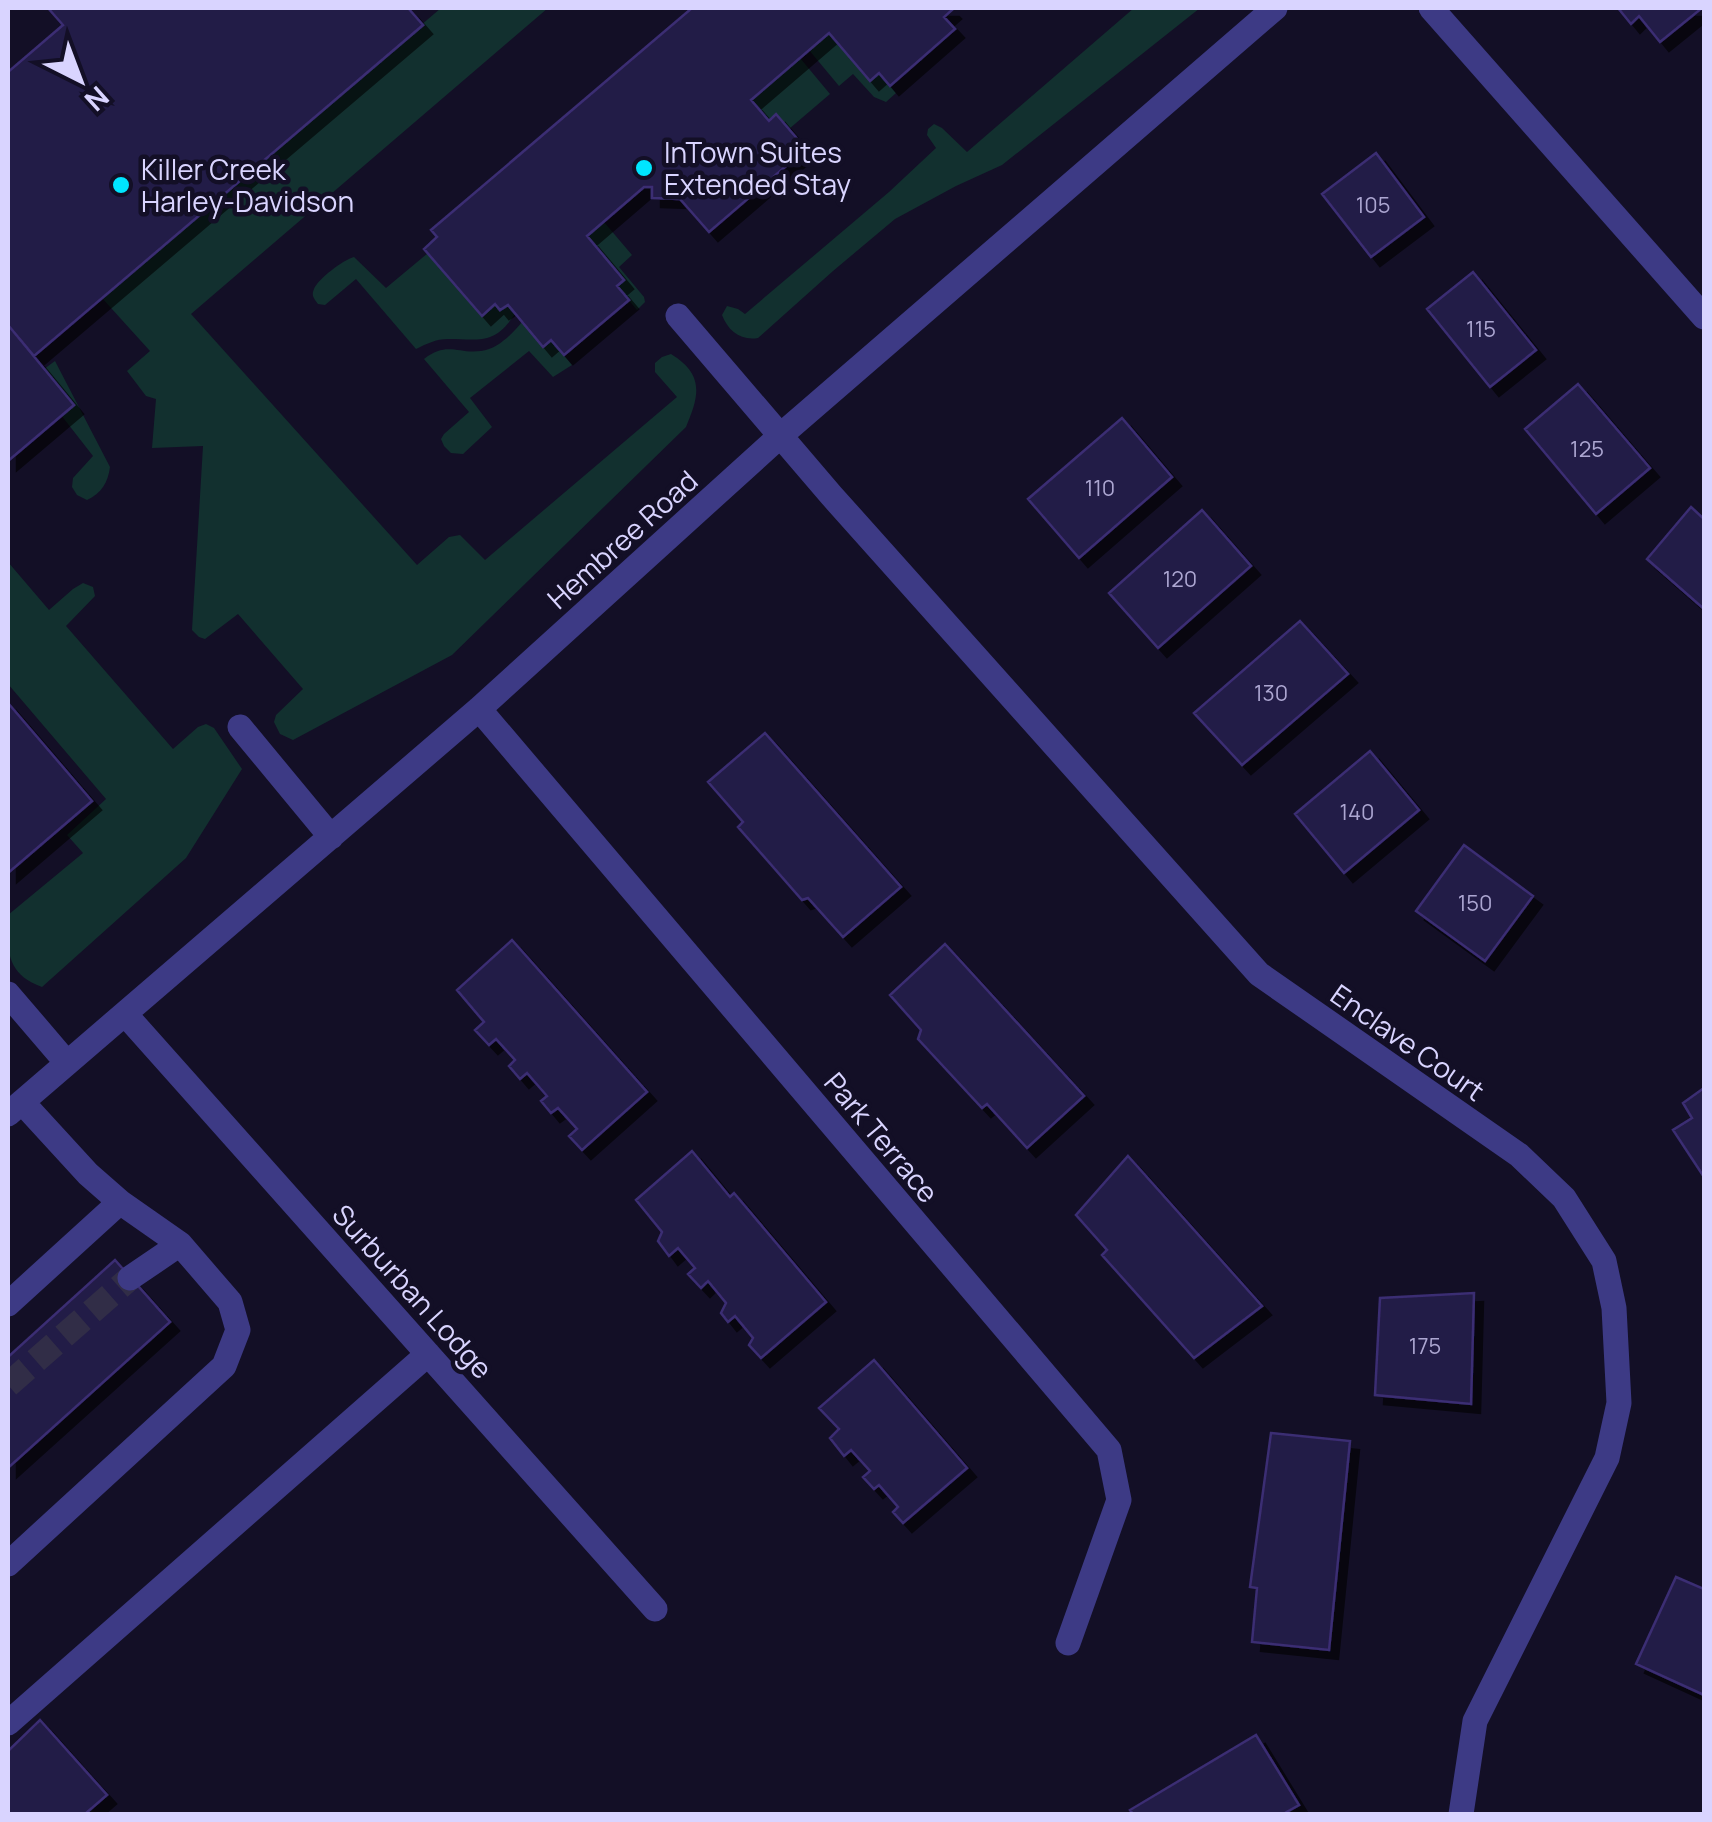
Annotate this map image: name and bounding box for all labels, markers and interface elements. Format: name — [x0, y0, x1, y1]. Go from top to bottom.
north arrow — [30, 30, 130, 130]
text: N — [77, 78, 118, 120]
place label: InTown Suites Extended Stay — [664, 133, 851, 203]
place label: Killer Creek Harley-Davidson — [141, 150, 354, 220]
marker: InTown Suites Extended Stay — [633, 157, 655, 179]
marker: Killer Creek Harley-Davidson — [110, 174, 132, 196]
house number: 105 — [1356, 190, 1390, 220]
house number: 115 — [1466, 314, 1496, 344]
house number: 125 — [1570, 434, 1604, 464]
street label: Hembree Road — [539, 461, 705, 617]
house number: 110 — [1085, 473, 1115, 503]
house number: 120 — [1163, 564, 1197, 594]
house number: 130 — [1254, 678, 1288, 708]
house number: 140 — [1340, 797, 1374, 827]
house number: 150 — [1458, 888, 1492, 918]
street label: Enclave Court — [1324, 975, 1492, 1109]
street label: Park Terrace — [816, 1064, 948, 1210]
street label: Surburban Lodge — [325, 1196, 501, 1386]
house number: 175 — [1409, 1331, 1441, 1361]

